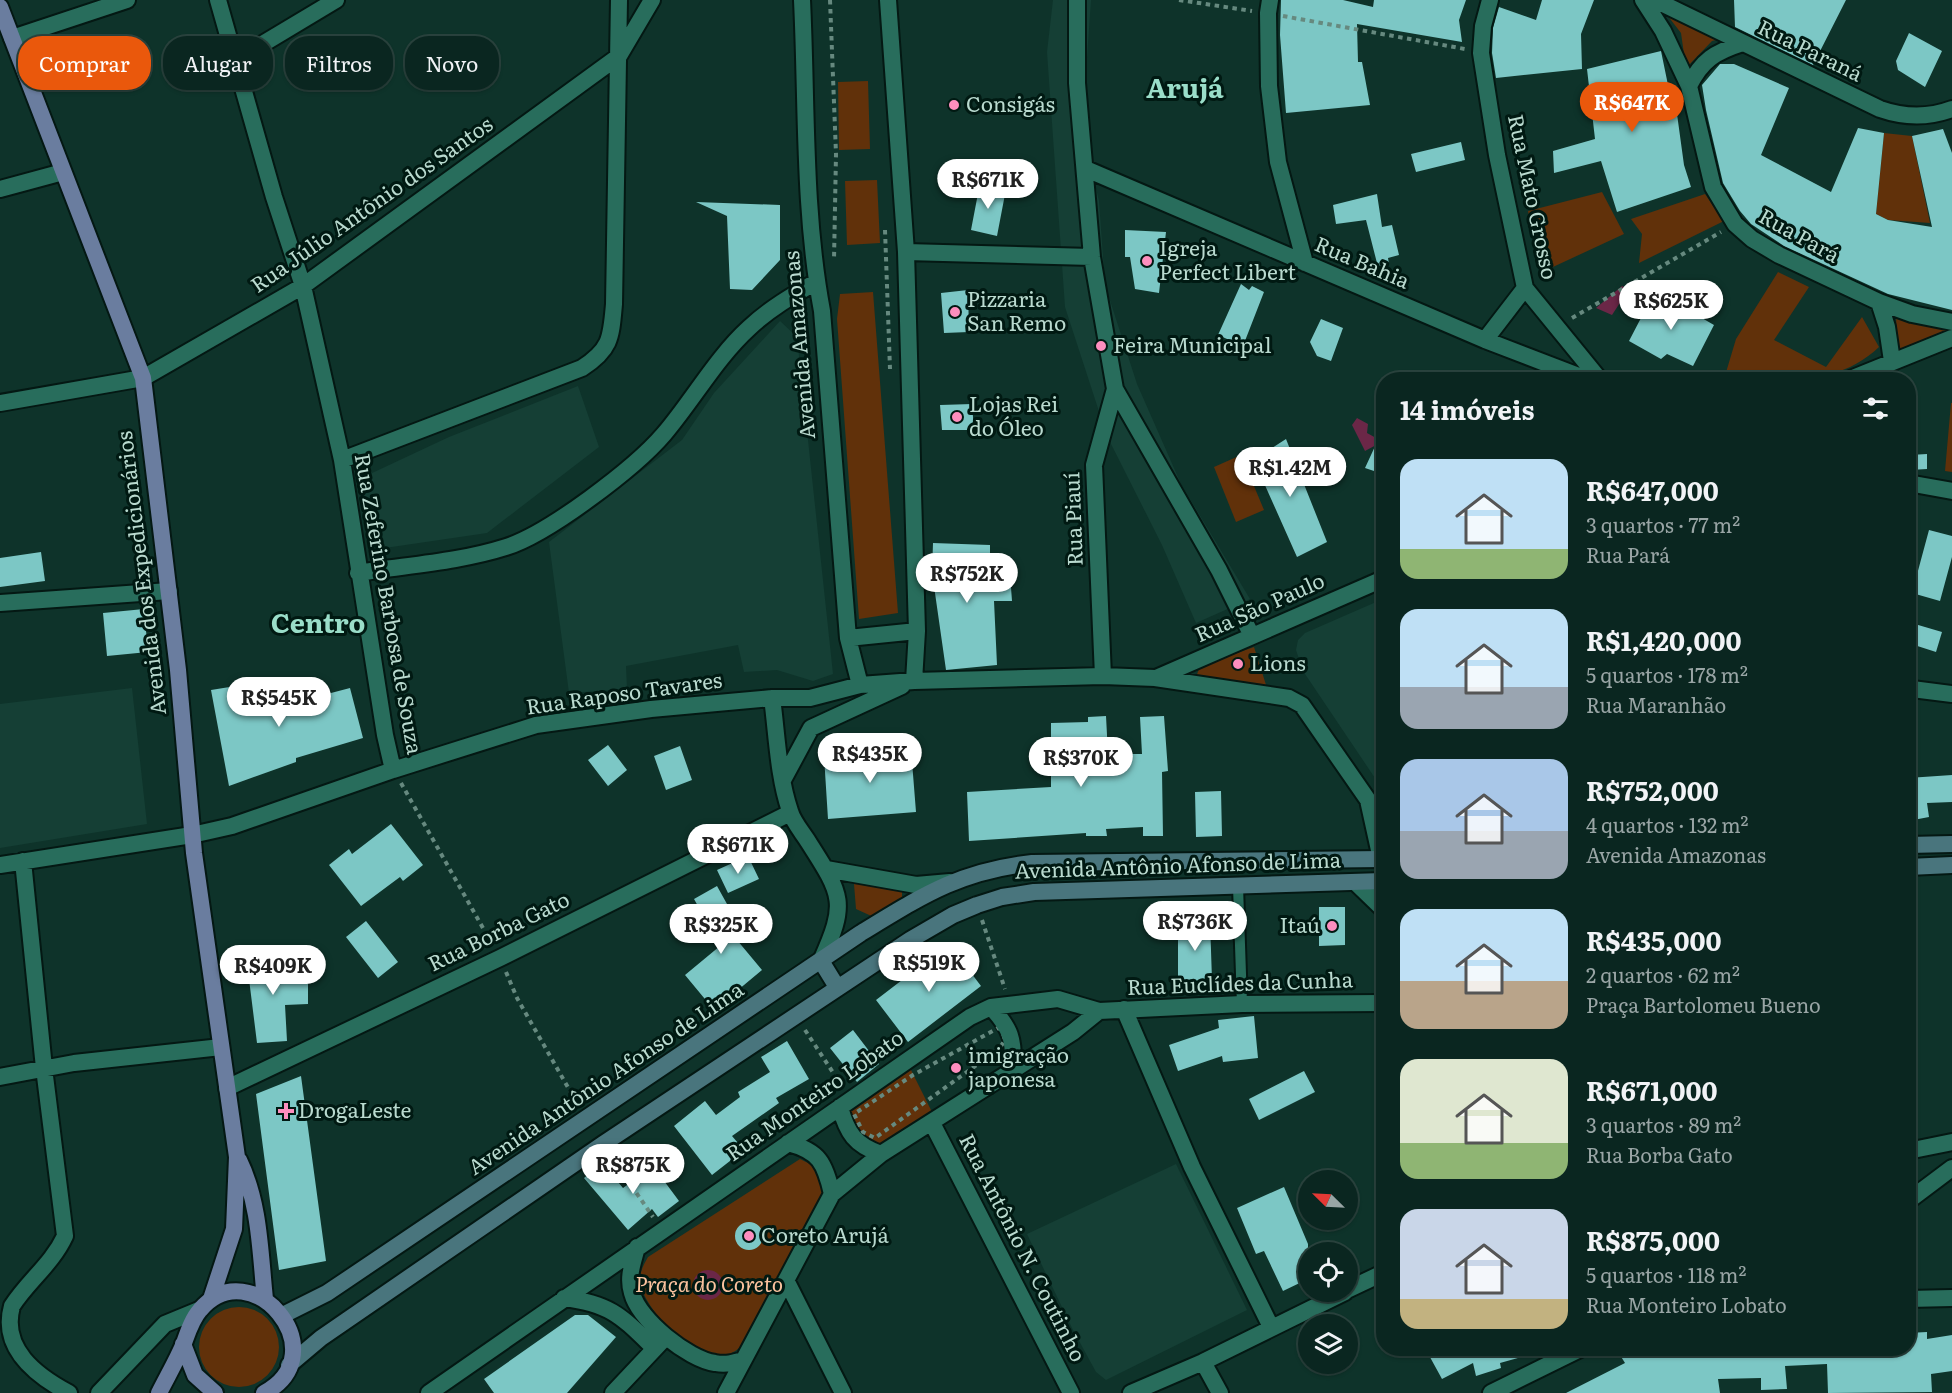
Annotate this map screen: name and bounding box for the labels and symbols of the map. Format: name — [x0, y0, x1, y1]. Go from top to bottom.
street label: Rua Paraná — [1753, 10, 1869, 88]
district label: Arujá — [1146, 66, 1224, 106]
pin: R$647K — [1583, 82, 1681, 133]
place label: Consigás — [966, 87, 1055, 118]
marker: Consigás — [947, 98, 961, 112]
street label: Rua Júlio Antônio dos Santos — [243, 107, 498, 299]
street label: Rua Mato Grosso — [1502, 111, 1567, 282]
pin: R$671K — [939, 159, 1037, 210]
street label: Rua Pará — [1754, 199, 1847, 269]
street label: Rua Bahia — [1311, 227, 1416, 295]
place label: Igreja Perfect Libert — [1159, 231, 1297, 286]
street label: Avenida Amazonas — [774, 250, 821, 441]
marker: Igreja Perfect Libert — [1140, 254, 1154, 268]
pin: R$625K — [1622, 280, 1720, 331]
place label: Pizzaria San Remo — [967, 282, 1066, 337]
marker: Pizzaria San Remo — [948, 305, 962, 319]
place label: Feira Municipal — [1113, 328, 1271, 359]
marker: Feira Municipal — [1094, 339, 1108, 353]
place label: Lojas Rei do Óleo — [969, 387, 1058, 442]
marker: Lojas Rei do Óleo — [950, 410, 964, 424]
street label: Avenida dos Expedicionários — [107, 430, 172, 717]
pin: R$1.42M — [1235, 447, 1345, 498]
street label: Rua Zeferino Barbosa de Souza — [349, 451, 432, 757]
street label: Rua Piauí — [1054, 472, 1089, 567]
pin: R$752K — [918, 553, 1016, 604]
street label: Rua São Paulo — [1189, 563, 1329, 648]
district label: Centro — [271, 601, 365, 641]
place label: Lions — [1250, 646, 1306, 677]
marker: Lions — [1231, 657, 1245, 671]
street label: Rua Raposo Tavares — [524, 662, 724, 721]
pin: R$545K — [230, 677, 328, 728]
pin: R$435K — [821, 733, 919, 784]
pin: R$370K — [1032, 737, 1130, 788]
pin: R$671K — [689, 824, 787, 875]
street label: Avenida Antônio Afonso de Lima — [1014, 842, 1342, 885]
street label: Rua Borba Gato — [422, 882, 574, 977]
pin: R$736K — [1146, 901, 1244, 952]
pin: R$325K — [672, 904, 770, 955]
place label: Itaú — [1279, 908, 1320, 939]
marker: Itaú — [1325, 919, 1339, 933]
pin: R$519K — [880, 942, 978, 993]
pin: R$409K — [224, 945, 322, 996]
street label: Rua Euclídes da Cunha — [1126, 962, 1354, 1001]
street label: Avenida Antônio Afonso de Lima — [461, 972, 749, 1181]
street label: Rua Monteiro Lobato — [718, 1021, 909, 1167]
place label: imigração japonesa — [968, 1038, 1069, 1093]
marker: imigração japonesa — [949, 1061, 963, 1075]
place label: DrogaLeste — [298, 1093, 412, 1124]
marker: DrogaLeste — [279, 1104, 293, 1118]
street label: Rua Antônio N. Coutinho — [953, 1127, 1095, 1366]
pin: R$875K — [584, 1144, 682, 1195]
north arrow — [1298, 1170, 1358, 1230]
place label: Coreto Arujá — [761, 1218, 889, 1249]
marker: Coreto Arujá — [742, 1229, 756, 1243]
park label: Praça do Coreto — [635, 1267, 783, 1298]

